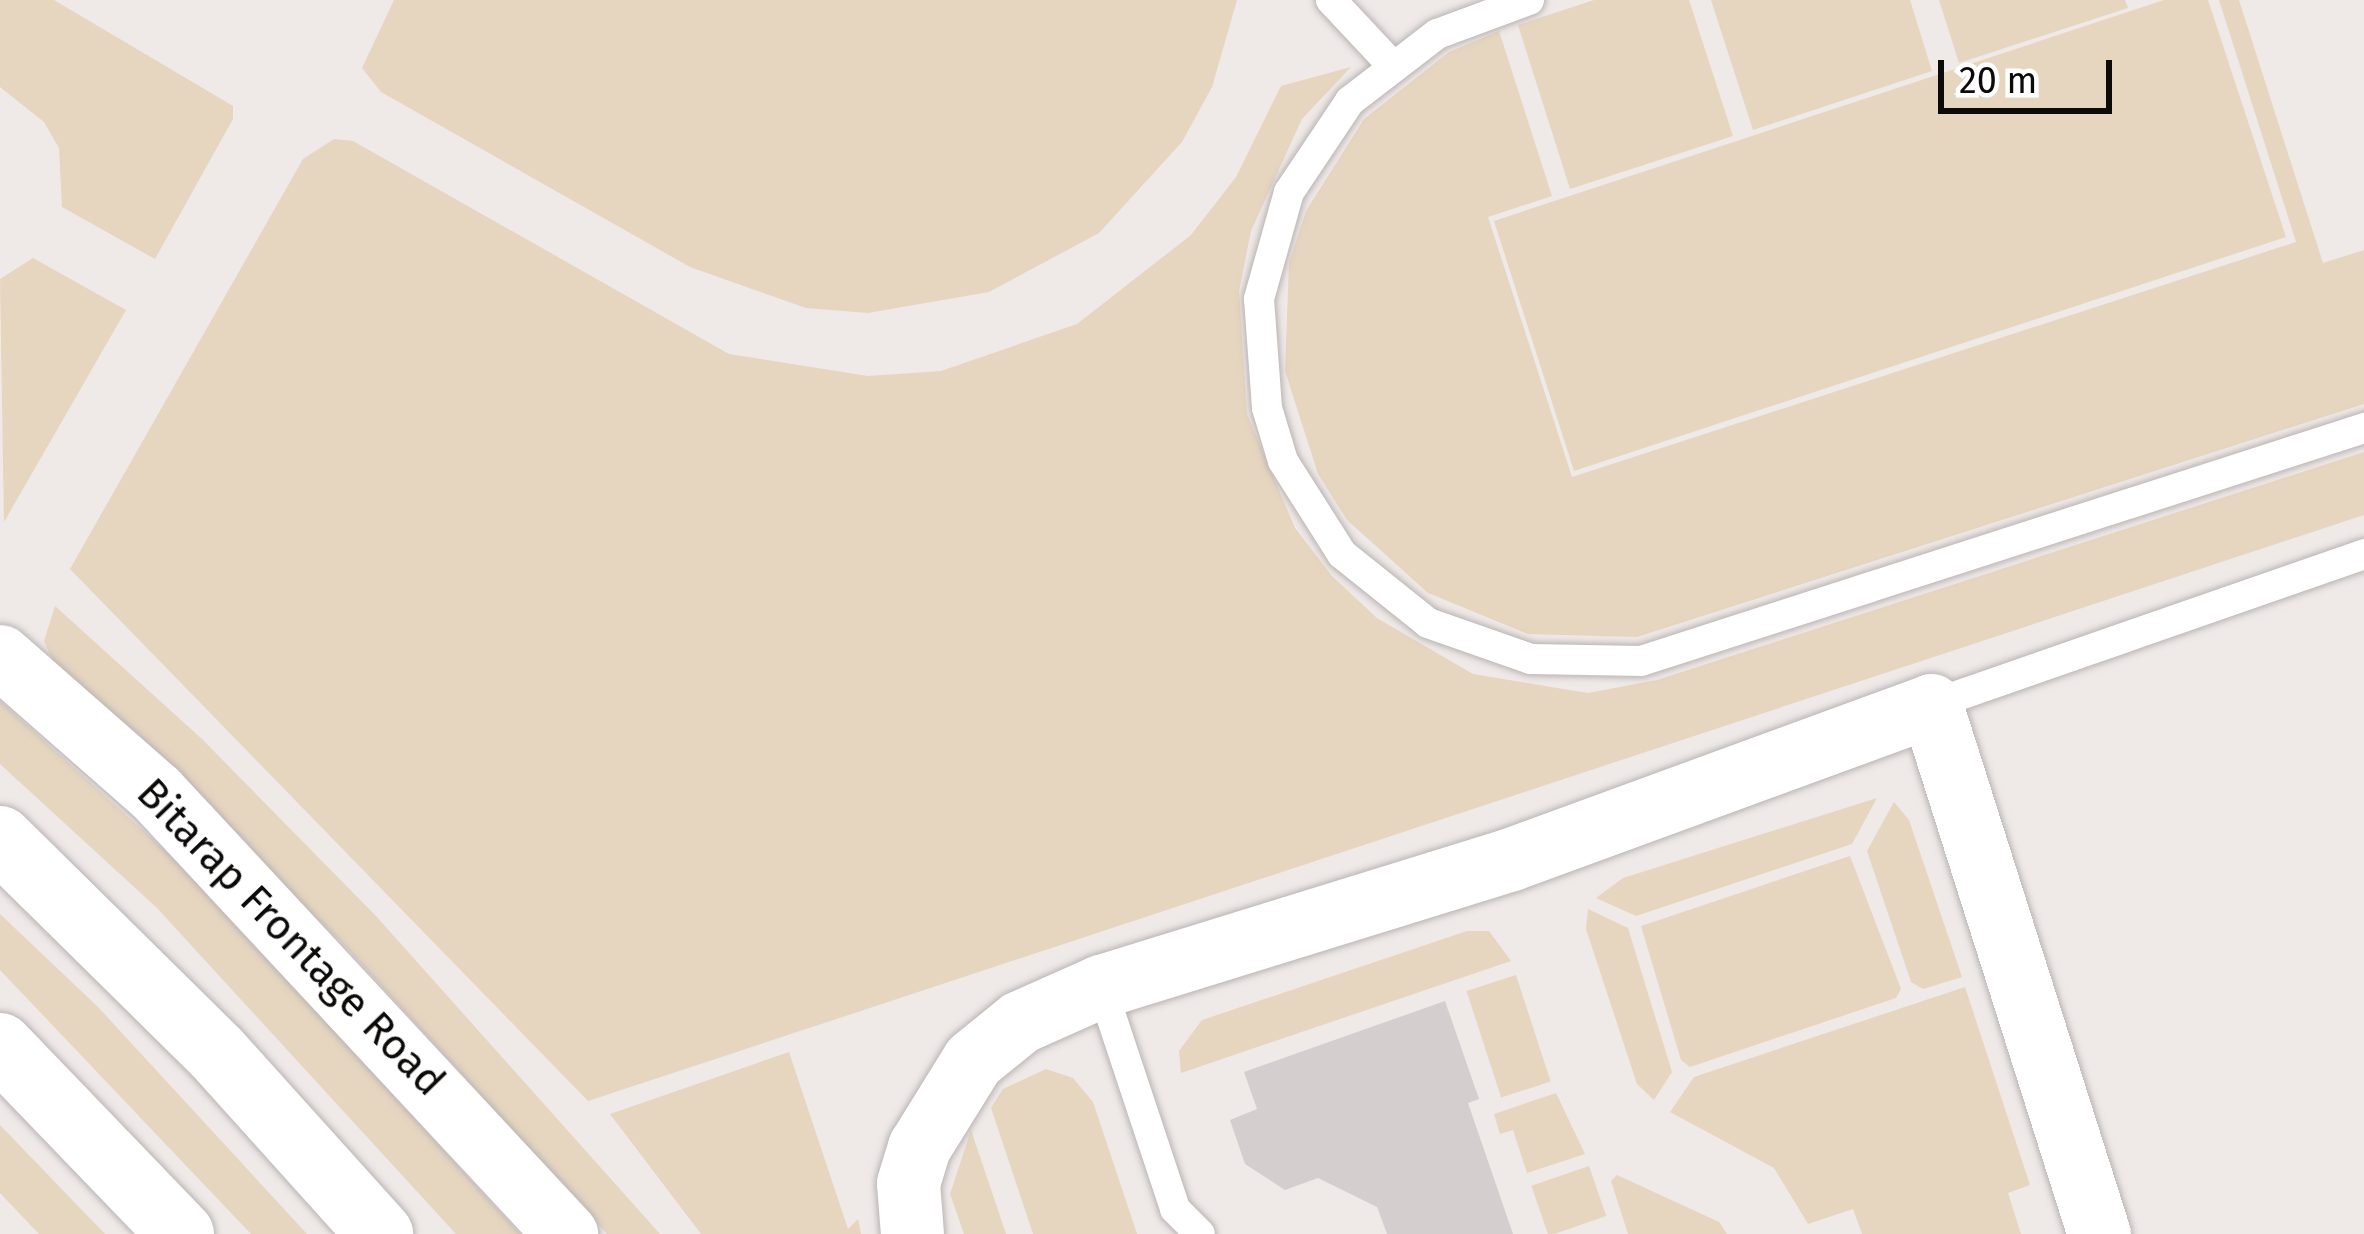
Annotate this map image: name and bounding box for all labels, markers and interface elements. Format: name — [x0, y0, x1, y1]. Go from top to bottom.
scale bar — [1944, 36, 2118, 110]
text: 20 m — [1959, 59, 2037, 103]
street label: Bitarap Frontage Road — [127, 768, 455, 1106]

